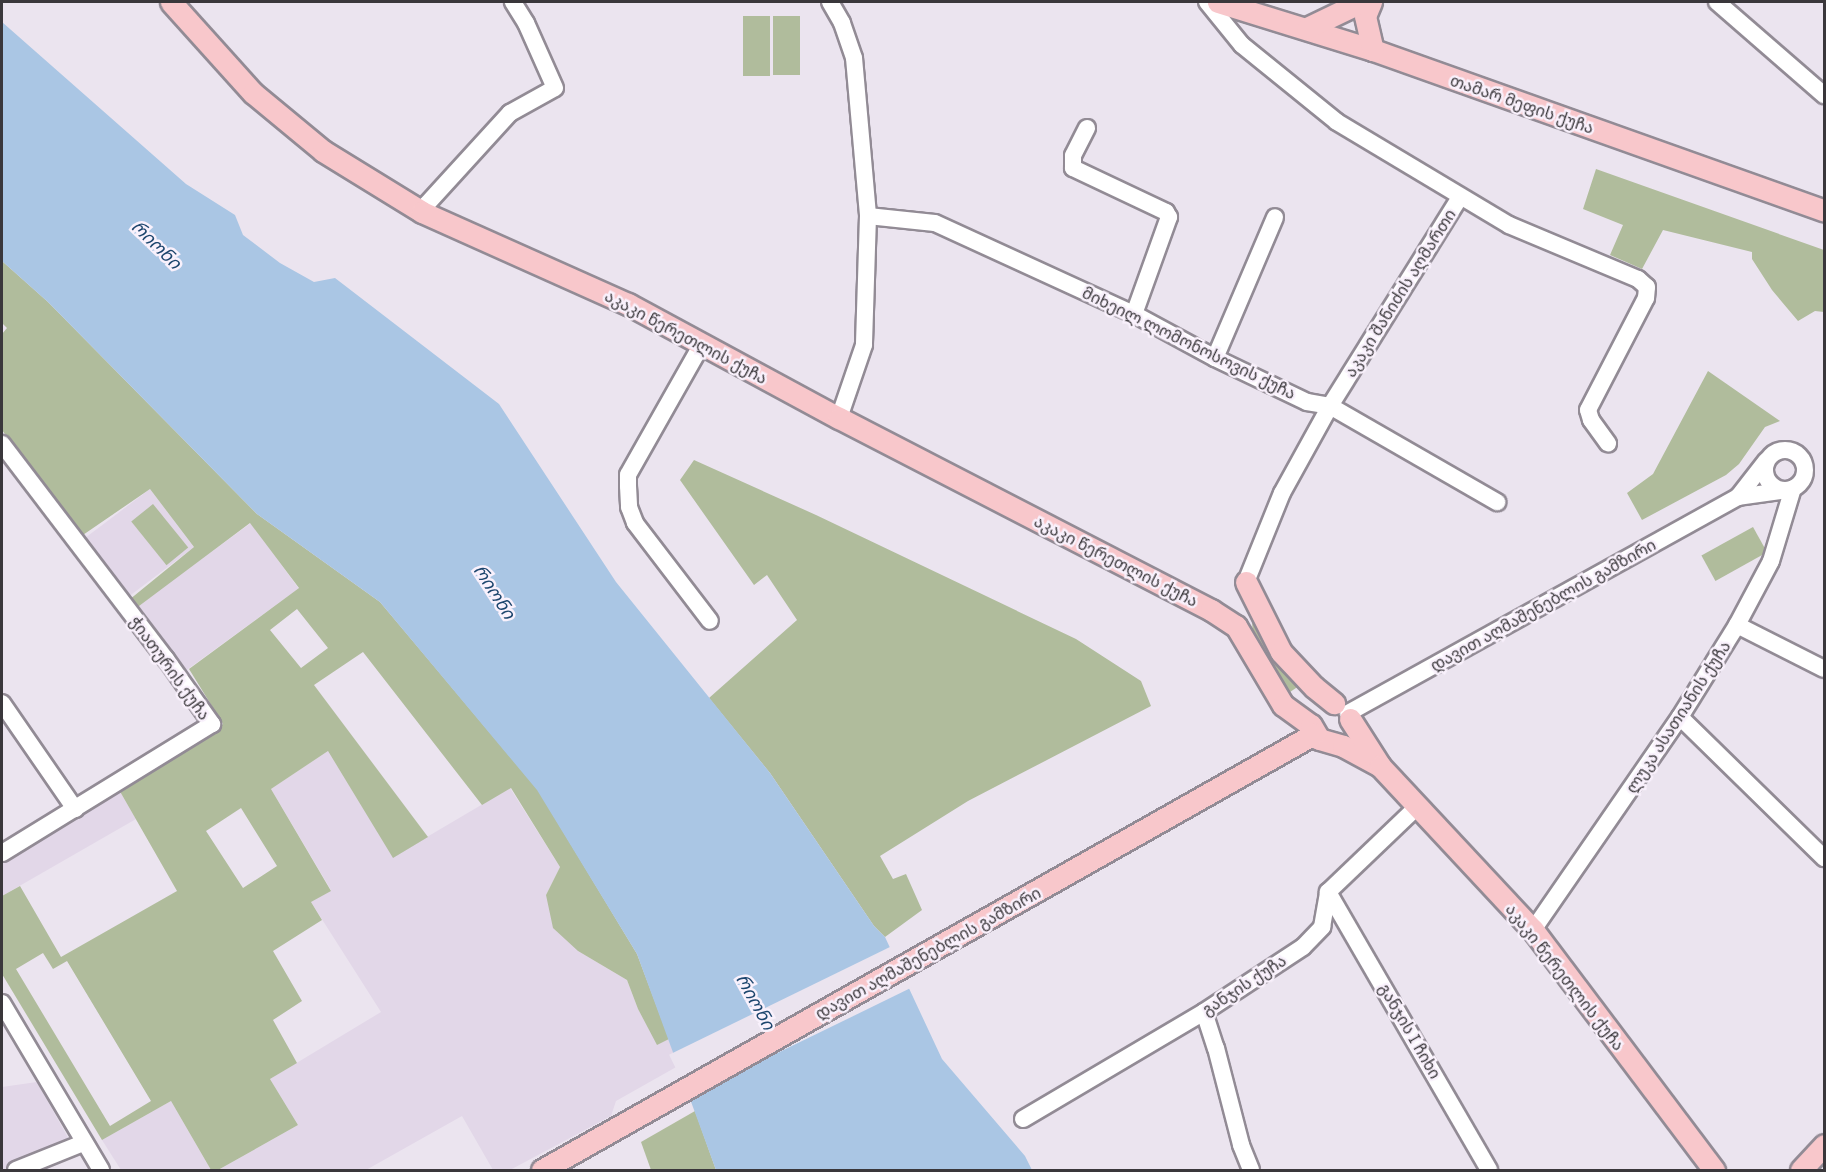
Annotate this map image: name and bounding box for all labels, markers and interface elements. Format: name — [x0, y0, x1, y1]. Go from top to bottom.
street label: თამარ მეფის ქუჩა — [1448, 70, 1596, 138]
street label: აკაკი შანიძის აღმართი — [1340, 205, 1460, 381]
water label: რიონი — [127, 216, 185, 274]
street label: მიხეილ ლომონოსოვის ქუჩა — [1079, 283, 1299, 403]
street label: აკაკი წერეთლის ქუჩა — [602, 286, 770, 388]
street label: აკაკი წერეთლის ქუჩა — [1031, 511, 1201, 611]
street label: დავით აღმაშენებლის გამზირი — [1427, 535, 1659, 675]
water label: რიონი — [468, 561, 520, 623]
street label: ჭიათურის ქუჩა — [126, 612, 214, 724]
street label: ლუკა ასათიანის ქუჩა — [1622, 637, 1734, 797]
street label: დავით აღმაშენებლის გამზირი — [812, 883, 1044, 1023]
street label: აკაკი წერეთლის ქუჩა — [1502, 900, 1628, 1054]
street label: განჯის ქუჩა — [1198, 951, 1290, 1019]
water label: რიონი — [731, 970, 779, 1034]
street label: განჯის I ჩიხი — [1375, 980, 1445, 1082]

